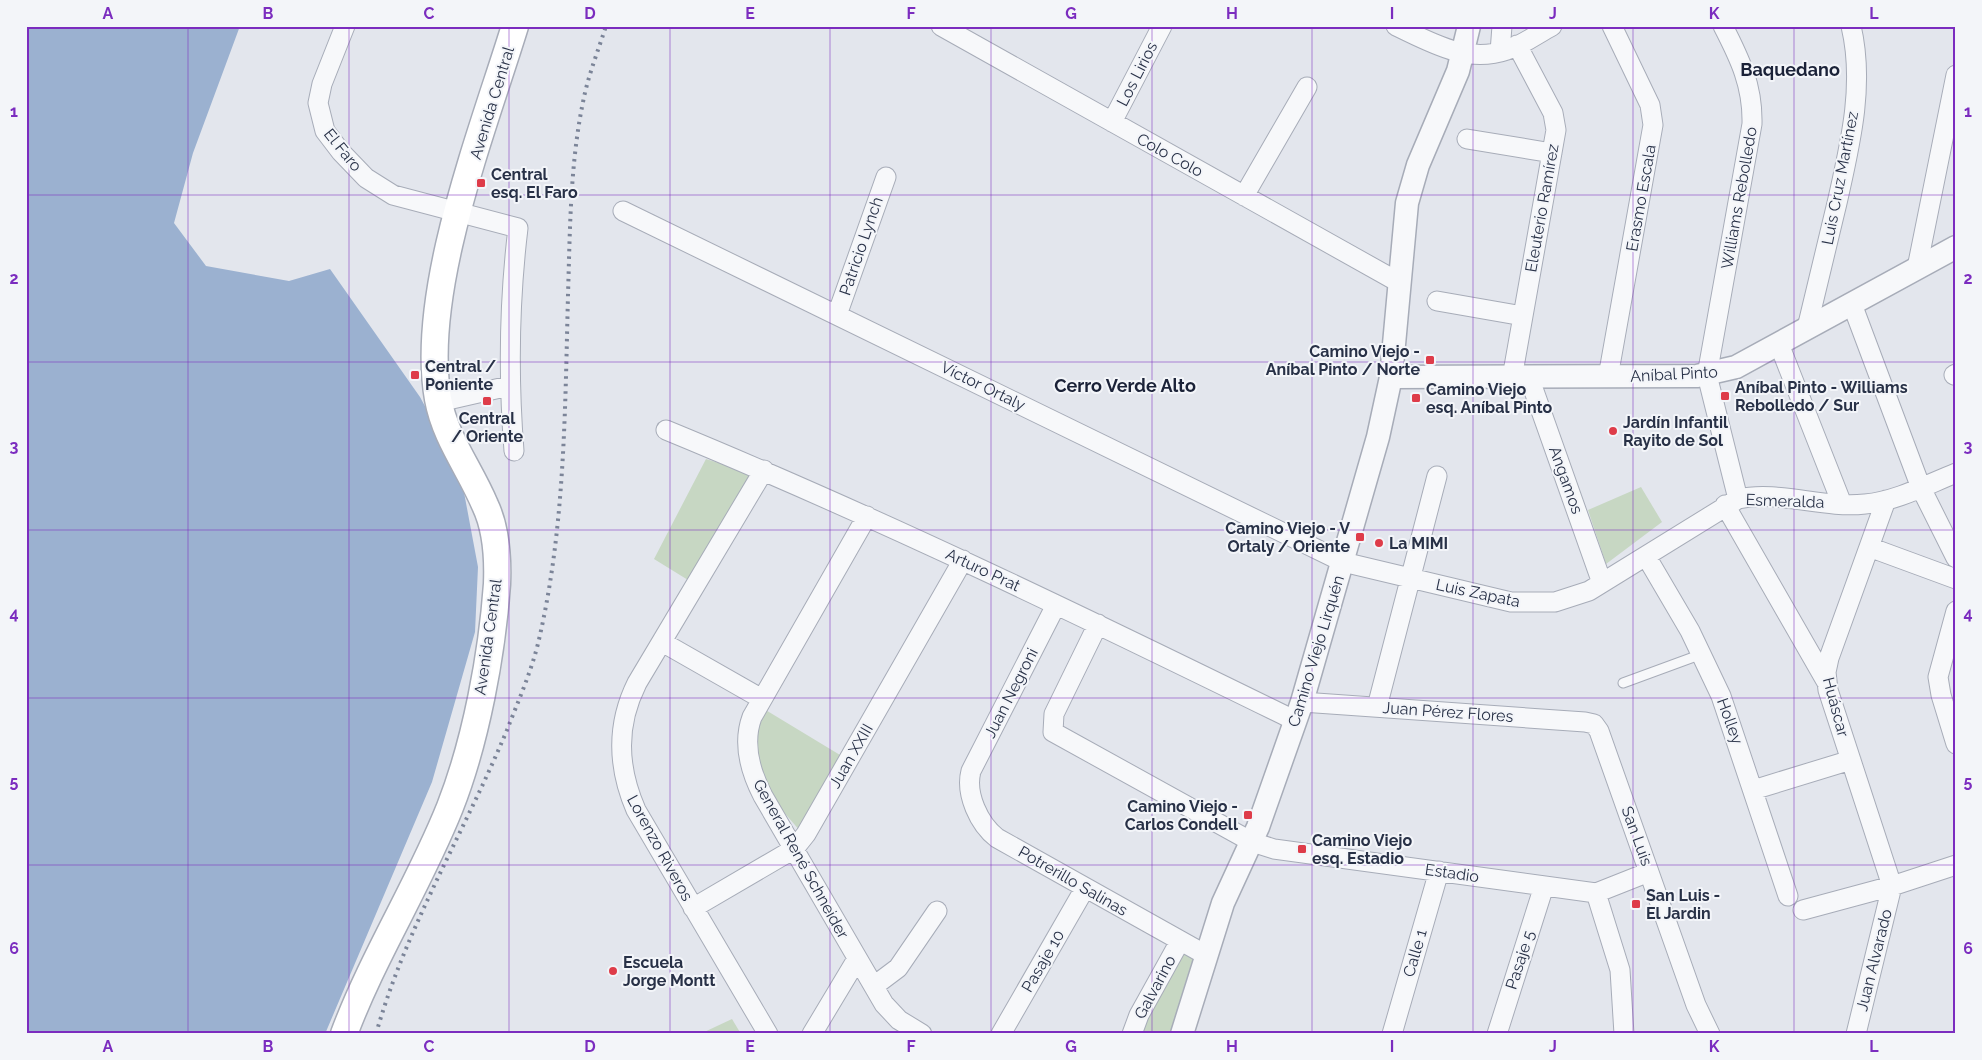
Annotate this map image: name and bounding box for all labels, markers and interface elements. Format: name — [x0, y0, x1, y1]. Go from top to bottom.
text: A — [103, 4, 114, 23]
text: B — [263, 4, 274, 23]
text: C — [424, 4, 435, 23]
text: D — [584, 4, 596, 23]
text: E — [745, 4, 755, 23]
text: F — [906, 4, 916, 23]
text: G — [1065, 4, 1077, 23]
text: H — [1226, 4, 1238, 23]
text: I — [1390, 4, 1394, 23]
text: J — [1549, 4, 1557, 23]
text: K — [1709, 4, 1720, 23]
text: L — [1869, 4, 1879, 23]
street label: Los Lirios — [1113, 38, 1161, 109]
street label: Avenida Central — [466, 44, 518, 162]
district label: Baquedano — [1740, 59, 1840, 80]
text: 1 — [10, 102, 18, 121]
text: 1 — [1964, 102, 1972, 121]
street label: Luis Cruz Martínez — [1818, 109, 1862, 246]
street label: El Faro — [320, 125, 366, 175]
street label: Williams Rebolledo — [1717, 125, 1761, 271]
street label: Colo Colo — [1134, 129, 1206, 181]
street label: Eleuterio Ramírez — [1521, 142, 1563, 274]
street label: Erasmo Escala — [1622, 143, 1660, 253]
place label: Central esq. El Faro — [491, 165, 578, 202]
marker: Central esq. El Faro — [475, 177, 487, 189]
street label: Patricio Lynch — [835, 194, 887, 298]
text: 2 — [9, 269, 19, 288]
text: 2 — [1963, 269, 1973, 288]
place label: Camino Viejo - Aníbal Pinto / Norte — [1266, 342, 1420, 379]
marker: Camino Viejo - Aníbal Pinto / Norte — [1424, 354, 1436, 366]
place label: Central / Poniente — [425, 357, 496, 394]
street label: Víctor Ortaly — [938, 357, 1029, 415]
street label: Aníbal Pinto — [1630, 362, 1718, 386]
marker: Central / Poniente — [409, 369, 421, 381]
district label: Cerro Verde Alto — [1054, 375, 1196, 396]
place label: Aníbal Pinto - Williams Rebolledo / Sur — [1735, 378, 1908, 415]
place label: Camino Viejo esq. Aníbal Pinto — [1426, 380, 1553, 417]
marker: Aníbal Pinto - Williams Rebolledo / Sur — [1719, 390, 1731, 402]
marker: Camino Viejo esq. Aníbal Pinto — [1410, 392, 1422, 404]
marker: Central / Oriente — [481, 395, 493, 407]
place label: Central / Oriente — [451, 409, 523, 446]
place label: Jardín Infantil Rayito de Sol — [1623, 413, 1729, 450]
marker: Jardín Infantil Rayito de Sol — [1607, 425, 1619, 437]
text: 3 — [10, 437, 19, 456]
text: 3 — [1964, 437, 1973, 456]
street label: Angamos — [1545, 444, 1587, 517]
street label: Esmeralda — [1745, 490, 1825, 512]
place label: Camino Viejo - V Ortaly / Oriente — [1225, 519, 1350, 556]
marker: Camino Viejo - V Ortaly / Oriente — [1354, 531, 1366, 543]
place label: La MIMI — [1389, 534, 1448, 553]
marker: La MIMI — [1373, 537, 1385, 549]
street label: Arturo Prat — [943, 545, 1024, 596]
street label: Camino Viejo Lirquén — [1284, 573, 1348, 729]
street label: Luis Zapata — [1434, 575, 1522, 611]
street label: Avenida Central — [470, 577, 506, 696]
text: 4 — [9, 604, 19, 623]
text: 4 — [1963, 604, 1973, 623]
street label: Juan Negroni — [980, 645, 1042, 741]
street label: Huáscar — [1819, 675, 1853, 739]
street label: Holley — [1713, 695, 1747, 747]
street label: Juan Pérez Flores — [1382, 698, 1514, 726]
street label: Juan XXIII — [825, 720, 877, 792]
text: 5 — [10, 772, 19, 791]
text: 5 — [1964, 772, 1973, 791]
street label: General René Schneider — [749, 776, 853, 942]
street label: Lorenzo Riveros — [623, 792, 697, 905]
place label: Camino Viejo - Carlos Condell — [1125, 797, 1239, 834]
street label: San Luis — [1617, 804, 1657, 869]
marker: Camino Viejo - Carlos Condell — [1242, 809, 1254, 821]
place label: Camino Viejo esq. Estadio — [1312, 831, 1412, 868]
street label: Potrerillo Salinas — [1015, 842, 1131, 920]
marker: Camino Viejo esq. Estadio — [1296, 843, 1308, 855]
street label: Estadio — [1424, 860, 1480, 886]
place label: San Luis - El Jardin — [1646, 886, 1720, 923]
marker: San Luis - El Jardin — [1630, 898, 1642, 910]
street label: Juan Alvarado — [1852, 907, 1896, 1013]
street label: Pasaje 10 — [1018, 926, 1068, 996]
street label: Calle 1 — [1399, 927, 1431, 979]
street label: Pasaje 5 — [1502, 928, 1539, 992]
text: 6 — [9, 939, 19, 958]
text: 6 — [1963, 939, 1973, 958]
street label: Galvarino — [1130, 952, 1180, 1022]
place label: Escuela Jorge Montt — [623, 953, 715, 990]
marker: Escuela Jorge Montt — [607, 965, 619, 977]
text: A — [103, 1037, 114, 1056]
text: B — [263, 1037, 274, 1056]
text: C — [424, 1037, 435, 1056]
text: D — [584, 1037, 596, 1056]
text: E — [745, 1037, 755, 1056]
text: F — [906, 1037, 916, 1056]
text: G — [1065, 1037, 1077, 1056]
text: H — [1226, 1037, 1238, 1056]
text: I — [1390, 1037, 1394, 1056]
text: J — [1549, 1037, 1557, 1056]
text: K — [1709, 1037, 1720, 1056]
text: L — [1869, 1037, 1879, 1056]

